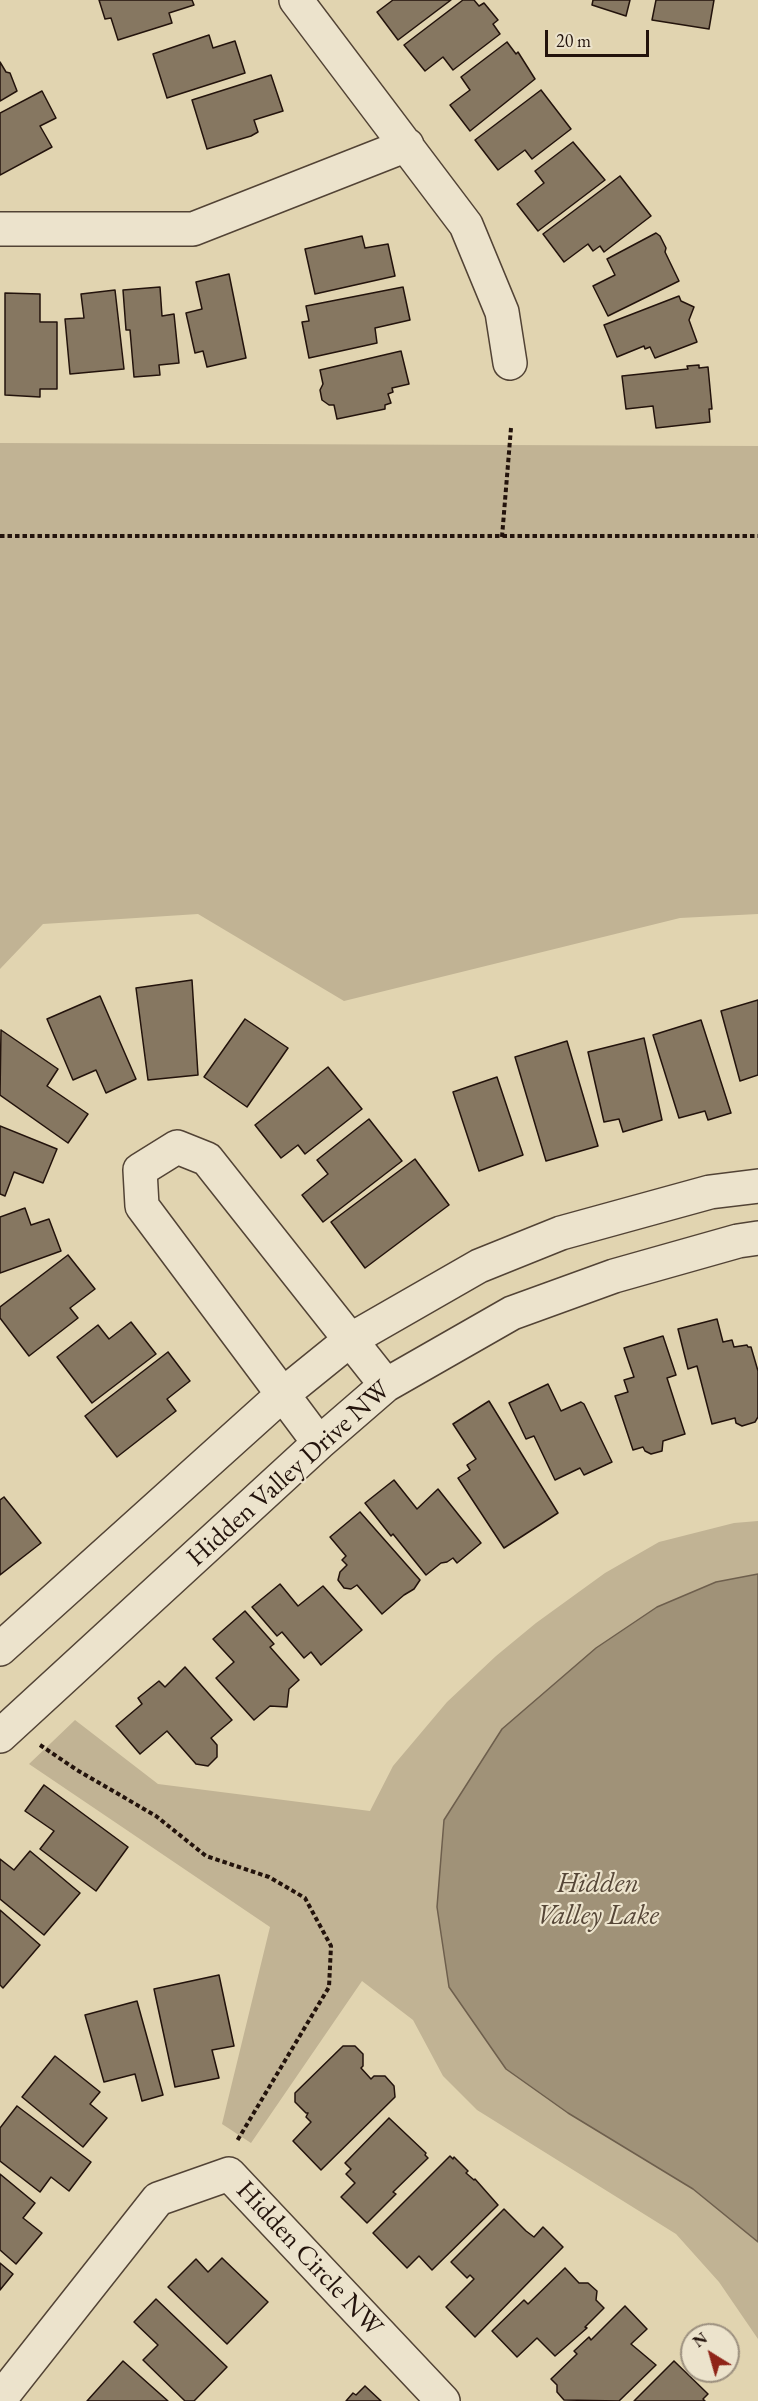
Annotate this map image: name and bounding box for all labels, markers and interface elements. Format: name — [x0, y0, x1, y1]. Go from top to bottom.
scale bar — [548, 18, 652, 56]
text: 20 m — [556, 29, 591, 52]
street label: Hidden Valley Drive NW — [181, 1374, 397, 1574]
water label: Hidden Valley Lake — [537, 1867, 659, 1933]
street label: Hidden Circle NW — [229, 2175, 389, 2343]
north arrow — [680, 2323, 740, 2383]
text: N — [689, 2328, 712, 2352]

